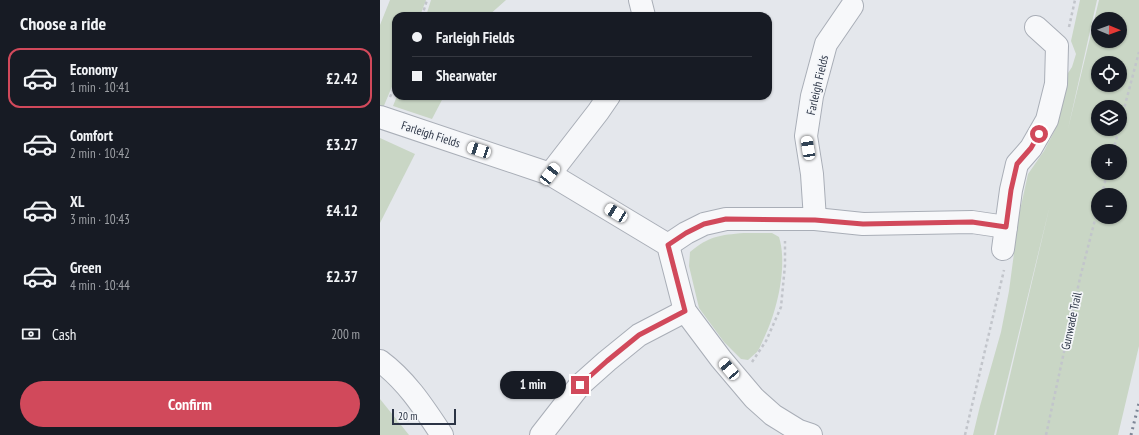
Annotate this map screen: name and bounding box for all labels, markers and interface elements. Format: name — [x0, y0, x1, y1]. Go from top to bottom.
text: Choose a ride — [20, 12, 106, 35]
north arrow — [1091, 12, 1127, 48]
map controls — [1091, 12, 1127, 224]
text: Farleigh Fields — [436, 28, 514, 47]
street label: Farleigh Fields — [803, 54, 831, 116]
button: locate — [1091, 56, 1127, 92]
icon: car — [22, 60, 58, 96]
text: Economy — [70, 60, 118, 79]
text: Shearwater — [436, 66, 497, 85]
text: £2.42 — [326, 69, 358, 88]
text: 1 min · 10:41 — [70, 79, 130, 96]
button: layers — [1091, 100, 1127, 136]
street label: Farleigh Fields — [400, 117, 462, 151]
route start — [1030, 125, 1048, 143]
icon: car — [22, 126, 58, 162]
text: Comfort — [70, 126, 113, 145]
text: £3.27 — [326, 135, 358, 154]
car — [800, 135, 816, 161]
car — [466, 141, 492, 159]
button: + — [1091, 144, 1127, 180]
text: 2 min · 10:42 — [70, 145, 130, 162]
car — [538, 161, 562, 187]
button: − — [1091, 188, 1127, 224]
icon: car — [22, 192, 58, 228]
text: XL — [70, 192, 84, 211]
text: £4.12 — [326, 201, 358, 220]
car — [603, 202, 629, 224]
text: 3 min · 10:43 — [70, 211, 130, 228]
icon: car — [22, 258, 58, 294]
text: Green — [70, 258, 102, 277]
text: £2.37 — [326, 267, 358, 286]
text: 4 min · 10:44 — [70, 277, 130, 294]
street label: Gunwade Trail — [1058, 291, 1084, 351]
icon: cash — [20, 323, 42, 345]
text: Cash — [52, 325, 76, 344]
text: 200 m — [331, 326, 360, 343]
car — [717, 356, 741, 382]
callout: 1 min — [500, 371, 566, 399]
text: 1 min — [520, 376, 546, 393]
route end — [571, 376, 589, 394]
button: Confirm — [20, 381, 360, 427]
scale bar — [392, 407, 456, 426]
text: 20 m — [398, 409, 417, 423]

